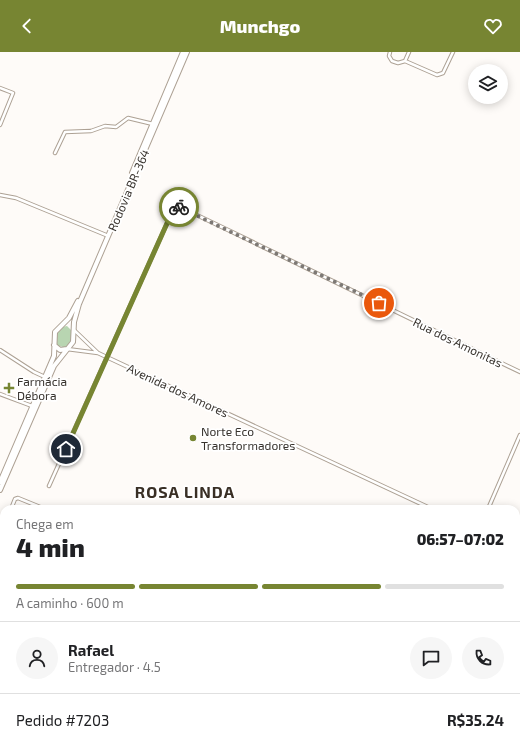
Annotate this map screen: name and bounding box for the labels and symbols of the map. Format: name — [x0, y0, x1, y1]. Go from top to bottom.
street label: Rodovia BR-364 — [104, 147, 152, 233]
courier — [159, 187, 199, 227]
pin — [362, 286, 396, 320]
street label: Rua dos Amonitas — [411, 314, 505, 370]
street label: Avenida dos Amores — [125, 360, 231, 420]
place label: Farmácia Débora — [17, 374, 67, 402]
marker: Farmácia Débora — [4, 383, 14, 393]
place label: Norte Eco Transformadores — [201, 424, 295, 452]
pin — [49, 432, 83, 466]
marker: Norte Eco Transformadores — [188, 433, 198, 443]
district label: ROSA LINDA — [135, 482, 235, 501]

